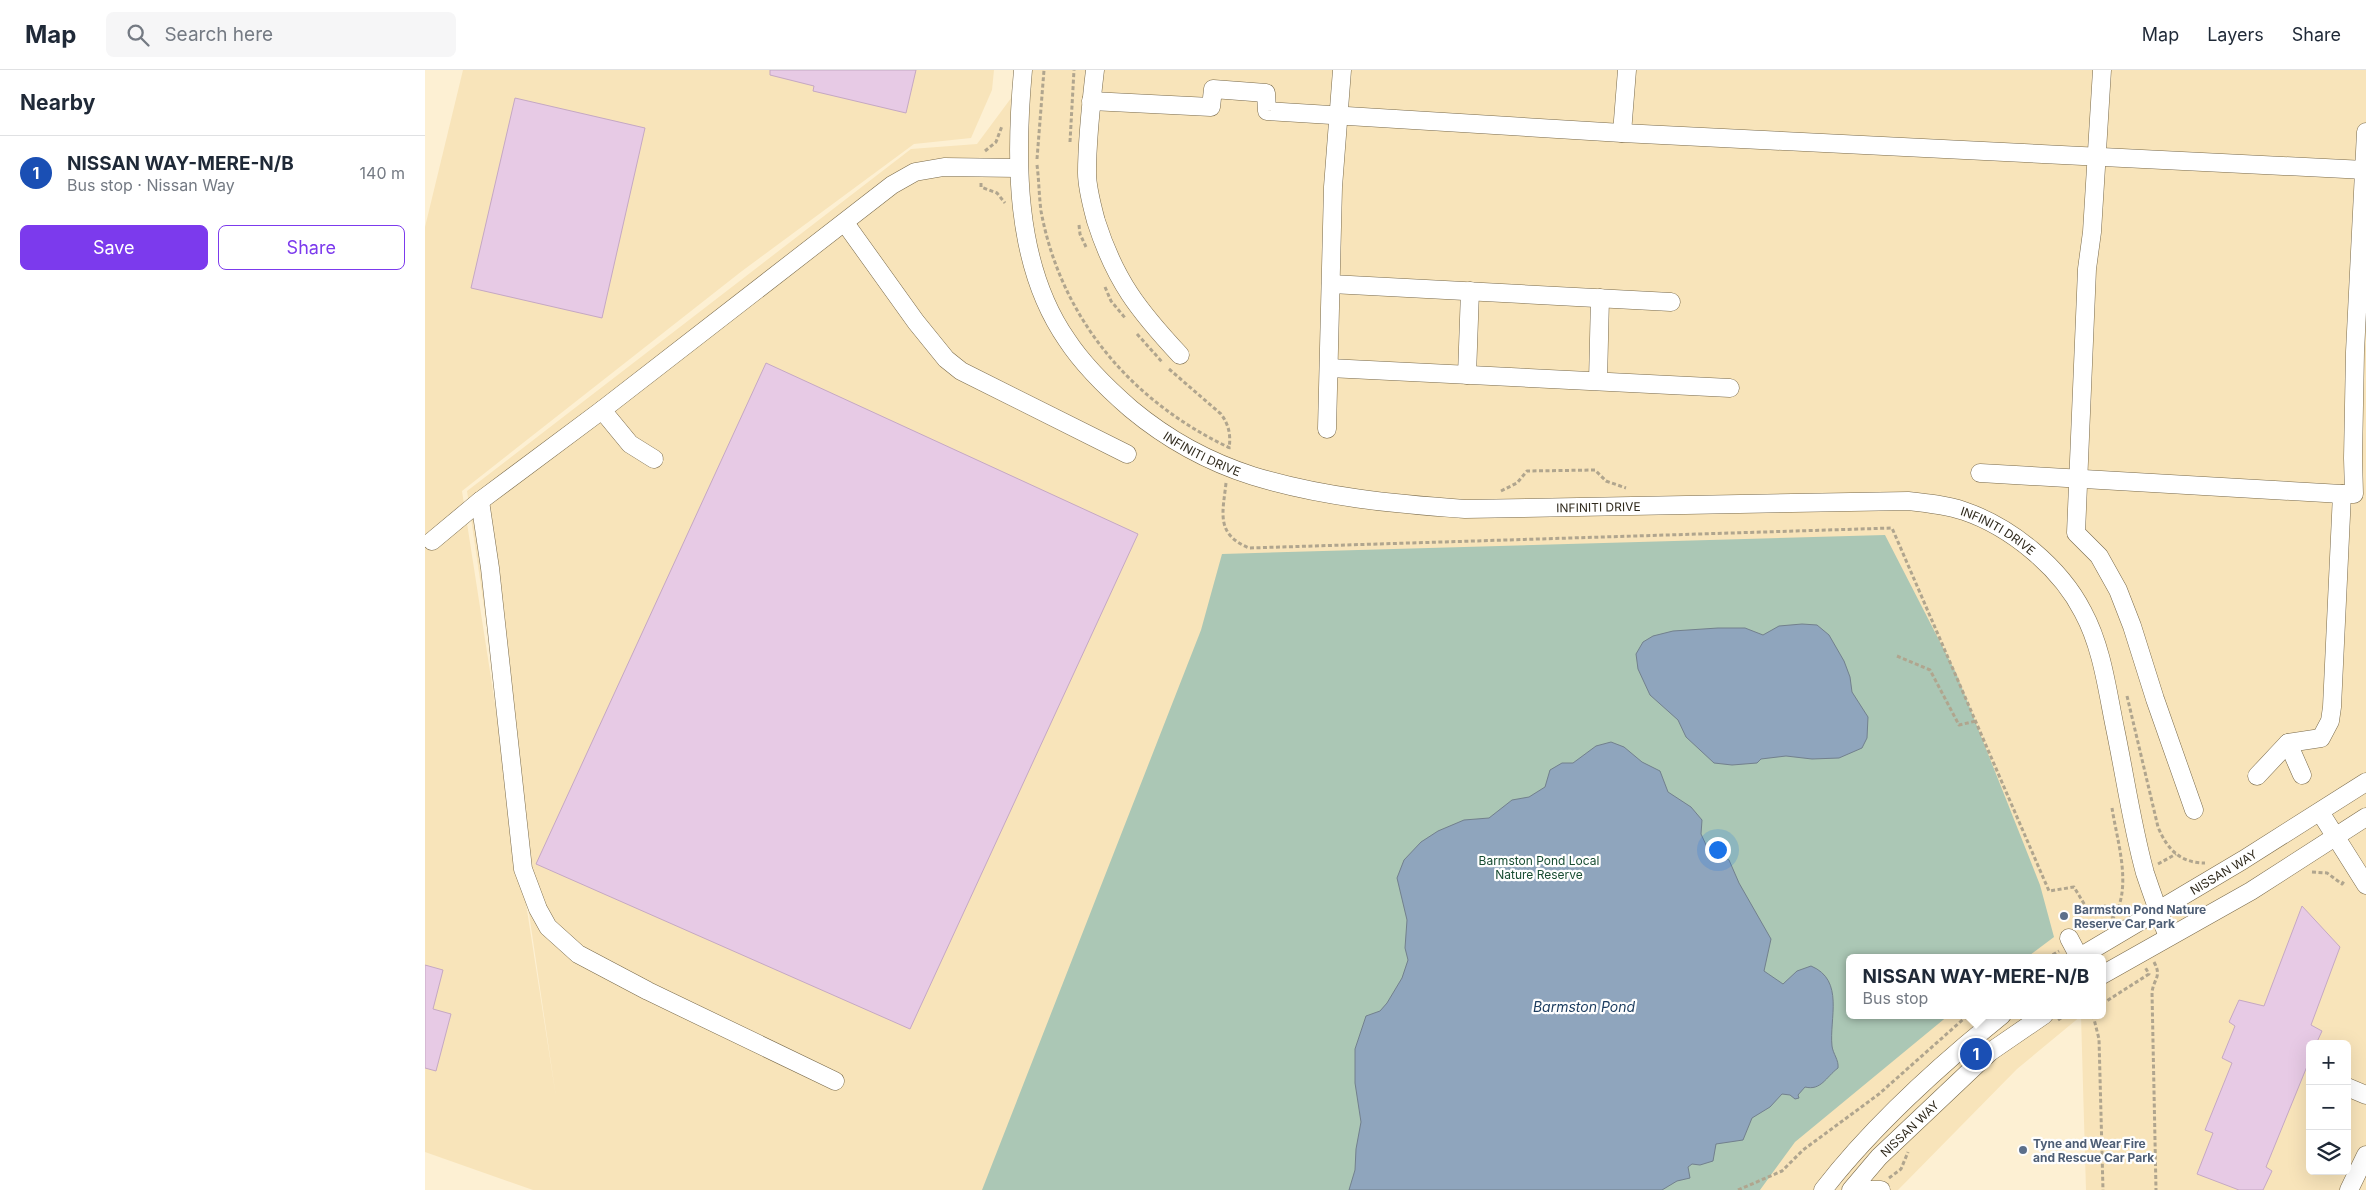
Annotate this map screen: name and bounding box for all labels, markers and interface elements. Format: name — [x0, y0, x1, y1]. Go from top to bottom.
search box — [106, 12, 456, 57]
text: Map — [25, 20, 76, 49]
icon: search — [124, 21, 152, 49]
text: Search here — [164, 23, 273, 46]
text: Map — [2142, 24, 2179, 45]
text: Layers — [2207, 24, 2264, 45]
text: Share — [2292, 24, 2341, 45]
text: Nearby — [20, 90, 95, 115]
text: NISSAN WAY-MERE-N/B — [67, 152, 294, 175]
text: 1 — [33, 163, 39, 183]
text: 140 m — [360, 163, 405, 183]
text: Bus stop · Nissan Way — [67, 175, 235, 195]
button: Save — [20, 225, 208, 270]
button: Share — [218, 225, 405, 270]
street label: INFINITI DRIVE — [1161, 428, 1243, 479]
street label: INFINITI DRIVE — [1556, 498, 1641, 515]
street label: INFINITI DRIVE — [1959, 503, 2039, 558]
your location — [1705, 837, 1731, 863]
street label: NISSAN WAY — [2187, 846, 2259, 897]
park label: Barmston Pond Local Nature Reserve — [1479, 853, 1599, 882]
place label: Barmston Pond Nature Reserve Car Park — [2074, 902, 2206, 931]
marker: Barmston Pond Nature Reserve Car Park — [2058, 910, 2070, 922]
popup — [1846, 954, 2106, 1019]
text: NISSAN WAY-MERE-N/B — [1863, 965, 2089, 988]
text: Bus stop — [1863, 988, 1928, 1008]
water label: Barmston Pond — [1533, 998, 1635, 1015]
pin: 1 — [1960, 1035, 1992, 1073]
map controls — [2306, 1040, 2351, 1175]
button: + — [2306, 1040, 2351, 1085]
button: − — [2306, 1085, 2351, 1130]
street label: NISSAN WAY — [1877, 1097, 1942, 1160]
button: layers — [2306, 1130, 2351, 1175]
place label: Tyne and Wear Fire and Rescue Car Park — [2033, 1136, 2154, 1165]
marker: Tyne and Wear Fire and Rescue Car Park — [2017, 1144, 2029, 1156]

